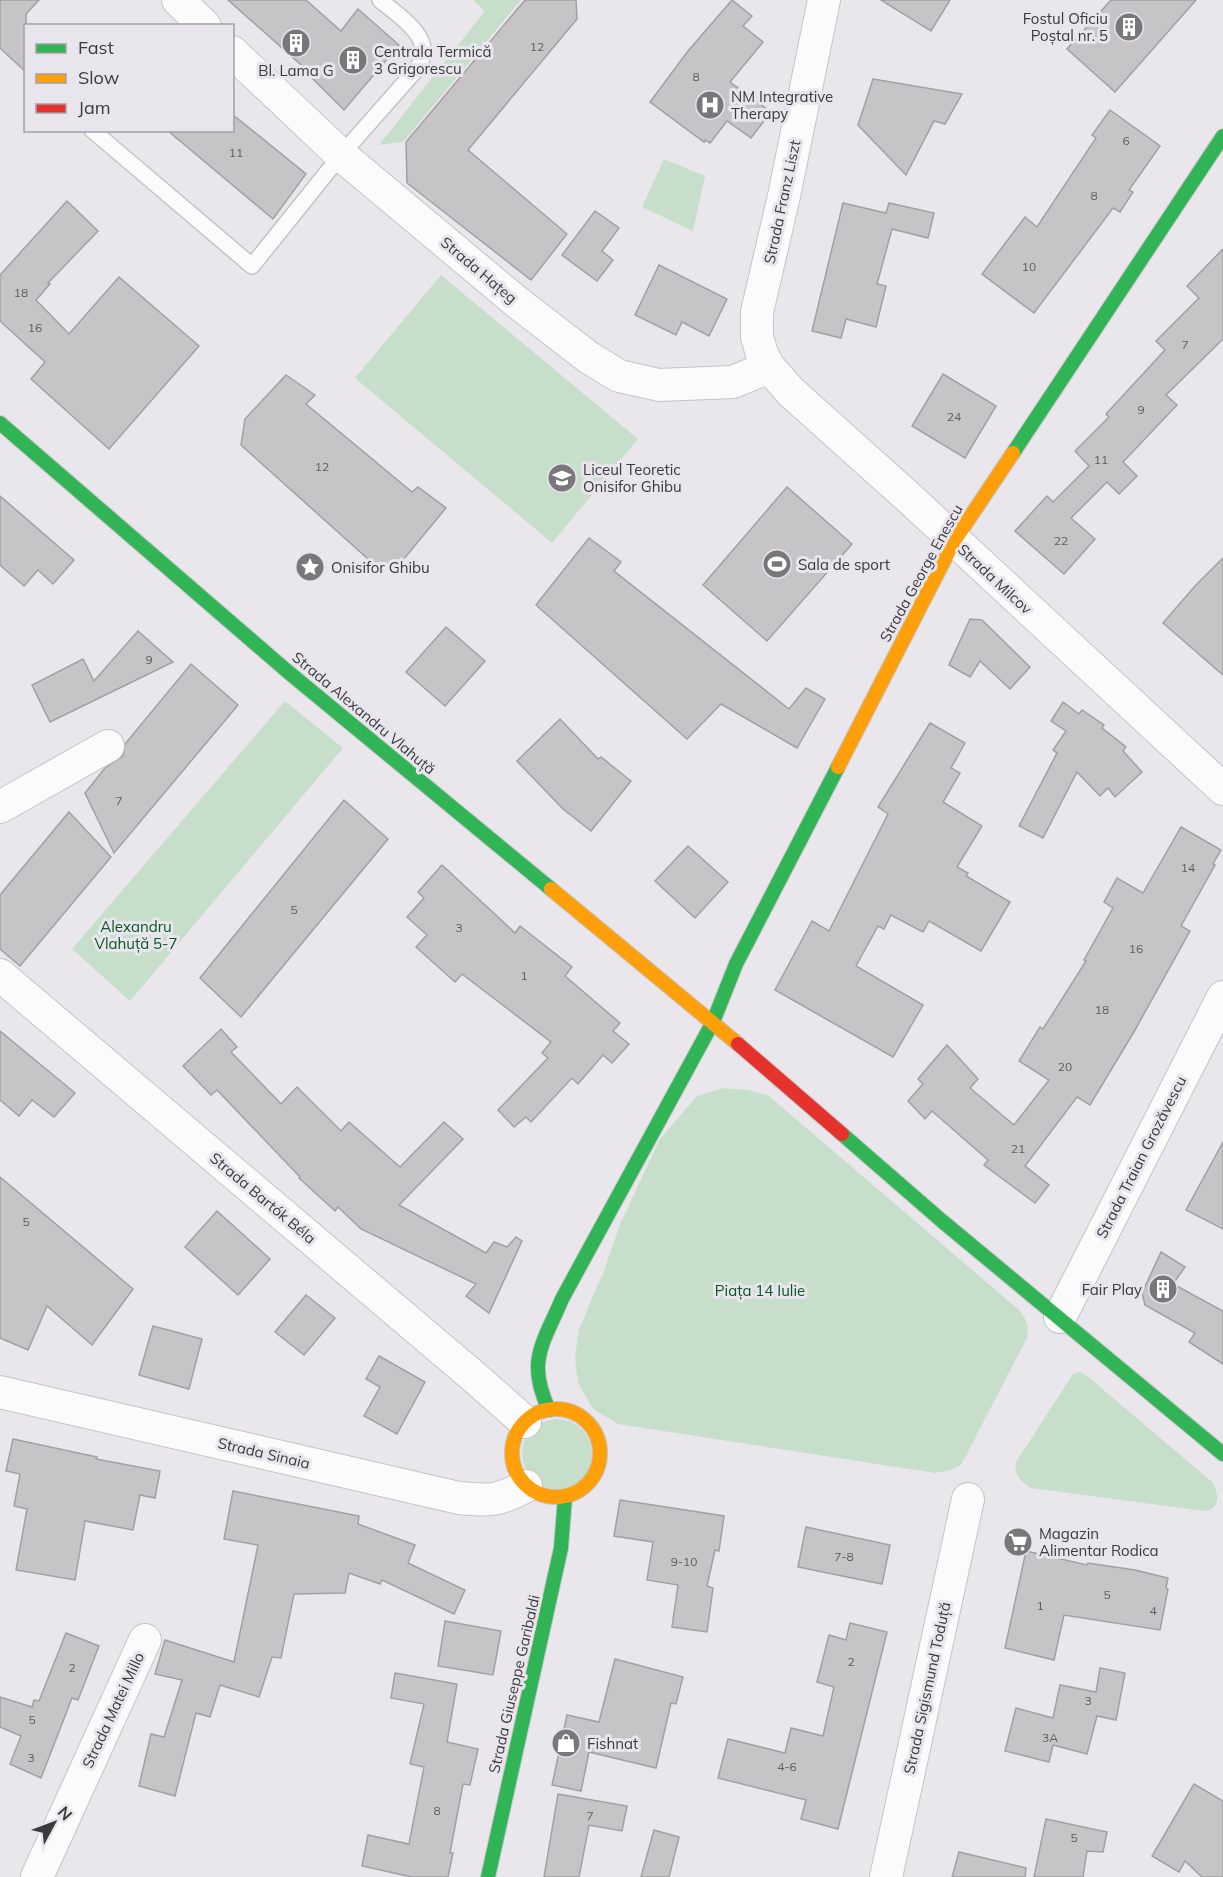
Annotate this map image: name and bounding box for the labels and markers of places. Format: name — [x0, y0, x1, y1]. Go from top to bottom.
place label: Fostul Oficiu Poștal nr. 5 — [1023, 9, 1108, 45]
building icon: Fostul Oficiu Poștal nr. 5 — [1113, 11, 1145, 43]
building icon: Bl. Lama G — [280, 27, 312, 59]
place label: Centrala Termică 3 Grigorescu — [374, 42, 491, 78]
building icon: Centrala Termică 3 Grigorescu — [337, 44, 369, 76]
place label: Bl. Lama G — [258, 61, 334, 80]
place label: NM Integrative Therapy — [731, 87, 833, 123]
hospital icon: NM Integrative Therapy — [694, 89, 726, 121]
place label: Liceul Teoretic Onisifor Ghibu — [583, 460, 682, 496]
school or university icon: Liceul Teoretic Onisifor Ghibu — [546, 462, 578, 494]
sports icon: Sala de sport — [761, 548, 793, 580]
place icon: Onisifor Ghibu — [294, 551, 326, 583]
place label: Sala de sport — [798, 555, 890, 574]
place label: Onisifor Ghibu — [331, 558, 430, 577]
building icon: Fair Play — [1147, 1273, 1179, 1305]
place label: Fair Play — [1082, 1280, 1142, 1299]
place label: Magazin Alimentar Rodica — [1039, 1524, 1159, 1560]
supermarket icon: Magazin Alimentar Rodica — [1002, 1526, 1034, 1558]
shop icon: Fishnat — [550, 1727, 582, 1759]
place label: Fishnat — [587, 1734, 638, 1753]

